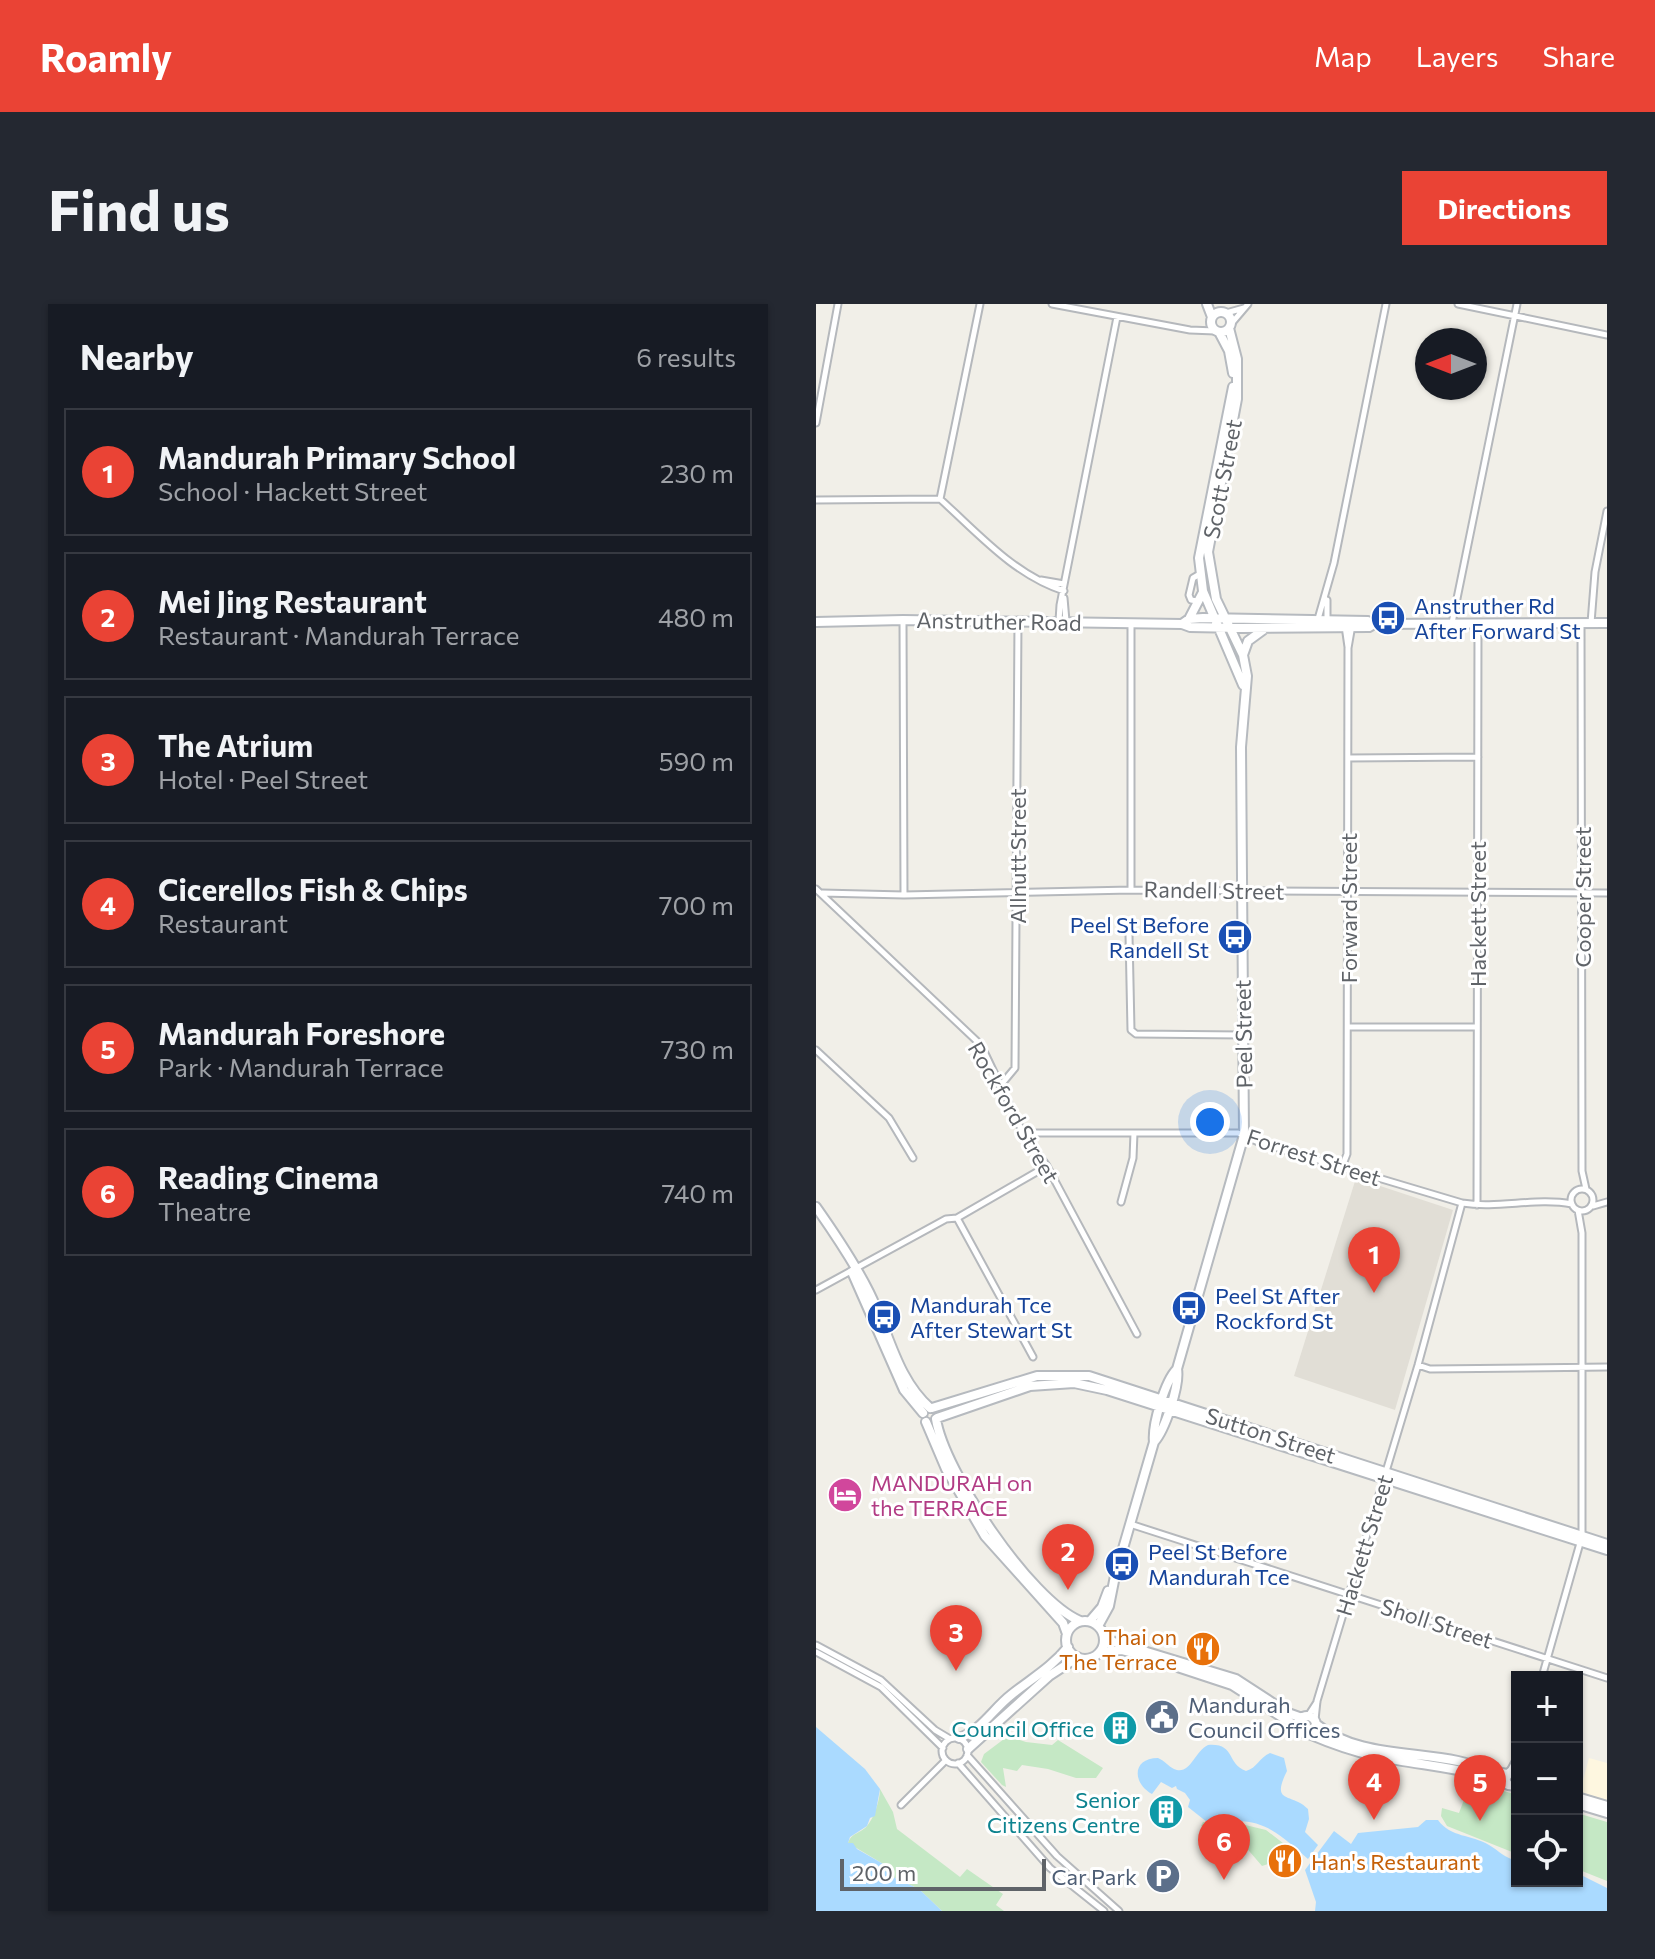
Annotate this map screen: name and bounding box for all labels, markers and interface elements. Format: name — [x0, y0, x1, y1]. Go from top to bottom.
text: Roamly — [40, 33, 172, 80]
text: Map — [1314, 39, 1372, 73]
text: Layers — [1416, 39, 1498, 73]
text: Share — [1542, 39, 1615, 73]
button: Directions — [1402, 171, 1607, 245]
text: Find us — [48, 174, 230, 243]
north arrow — [1415, 328, 1487, 400]
text: Nearby — [80, 335, 194, 377]
text: 6 results — [636, 341, 736, 372]
street label: Scott Street — [1197, 417, 1247, 541]
text: Mandurah Primary School — [158, 438, 516, 475]
text: 1 — [102, 457, 114, 488]
text: 230 m — [660, 457, 734, 488]
text: School · Hackett Street — [158, 475, 428, 506]
text: Mei Jing Restaurant — [158, 582, 427, 619]
place label: Anstruther Rd After Forward St — [1414, 592, 1581, 644]
bus stop icon: Anstruther Rd After Forward St — [1369, 599, 1407, 637]
text: 2 — [101, 601, 115, 632]
text: 480 m — [658, 601, 734, 632]
street label: Anstruther Road — [916, 606, 1082, 636]
text: Restaurant · Mandurah Terrace — [158, 619, 520, 650]
text: The Atrium — [158, 726, 313, 763]
text: 3 — [100, 745, 116, 776]
text: 590 m — [659, 745, 734, 776]
text: Hotel · Peel Street — [158, 763, 368, 794]
street label: Allnutt Street — [1004, 788, 1031, 924]
street label: Cooper Street — [1569, 826, 1596, 968]
street label: Forward Street — [1335, 833, 1362, 983]
street label: Hackett Street — [1464, 841, 1491, 987]
text: Cicerellos Fish & Chips — [158, 870, 468, 907]
street label: Randell Street — [1143, 875, 1285, 905]
text: 4 — [100, 889, 116, 920]
text: 700 m — [659, 889, 734, 920]
text: Restaurant — [158, 907, 288, 938]
place label: Peel St Before Randell St — [1070, 911, 1209, 963]
bus stop icon: Peel St Before Randell St — [1216, 918, 1254, 956]
street label: Peel Street — [1229, 979, 1257, 1089]
text: Mandurah Foreshore — [158, 1014, 445, 1051]
text: 5 — [100, 1033, 116, 1064]
text: 730 m — [661, 1033, 734, 1064]
street label: Rockford Street — [963, 1036, 1065, 1188]
text: Park · Mandurah Terrace — [158, 1051, 444, 1082]
your location — [1190, 1102, 1230, 1142]
street label: Forrest Street — [1244, 1123, 1384, 1191]
text: Reading Cinema — [158, 1158, 379, 1195]
text: 6 — [100, 1177, 116, 1208]
text: 740 m — [662, 1177, 734, 1208]
text: Theatre — [158, 1195, 251, 1226]
pin: 1 — [1348, 1227, 1400, 1293]
place label: Peel St After Rockford St — [1215, 1282, 1340, 1334]
bus stop icon: Peel St After Rockford St — [1170, 1289, 1208, 1327]
place label: Mandurah Tce After Stewart St — [910, 1291, 1072, 1343]
bus stop icon: Mandurah Tce After Stewart St — [865, 1298, 903, 1336]
street label: Sutton Street — [1203, 1401, 1339, 1469]
place label: MANDURAH on the TERRACE — [871, 1469, 1032, 1521]
street label: Hackett Street — [1330, 1471, 1398, 1619]
hotel icon: MANDURAH on the TERRACE — [826, 1476, 864, 1514]
pin: 2 — [1042, 1524, 1094, 1590]
place label: Peel St Before Mandurah Tce — [1148, 1538, 1290, 1590]
bus stop icon: Peel St Before Mandurah Tce — [1103, 1545, 1141, 1583]
street label: Sholl Street — [1378, 1592, 1496, 1654]
pin: 3 — [930, 1605, 982, 1671]
place label: Thai on The Terrace — [1059, 1623, 1177, 1675]
restaurant icon: Thai on The Terrace — [1184, 1630, 1222, 1668]
map controls — [1511, 1671, 1583, 1887]
button: + — [1511, 1671, 1583, 1743]
place label: Mandurah Council Offices — [1188, 1691, 1340, 1743]
public building icon: Mandurah Council Offices — [1143, 1698, 1181, 1736]
building icon: Council Office — [1101, 1709, 1139, 1747]
place label: Council Office — [952, 1715, 1094, 1742]
button: − — [1511, 1743, 1583, 1815]
pin: 4 — [1348, 1754, 1400, 1820]
pin: 5 — [1454, 1755, 1506, 1821]
place label: Senior Citizens Centre — [987, 1786, 1140, 1838]
building icon: Senior Citizens Centre — [1147, 1793, 1185, 1831]
pin: 6 — [1198, 1814, 1250, 1880]
button: locate — [1511, 1815, 1583, 1887]
restaurant icon: Han's Restaurant — [1266, 1842, 1304, 1880]
place label: Han's Restaurant — [1311, 1848, 1480, 1875]
scale bar — [840, 1855, 1046, 1891]
parking icon: Car Park — [1144, 1857, 1182, 1895]
text: 200 m — [852, 1859, 916, 1886]
place label: Car Park — [1051, 1863, 1137, 1890]

